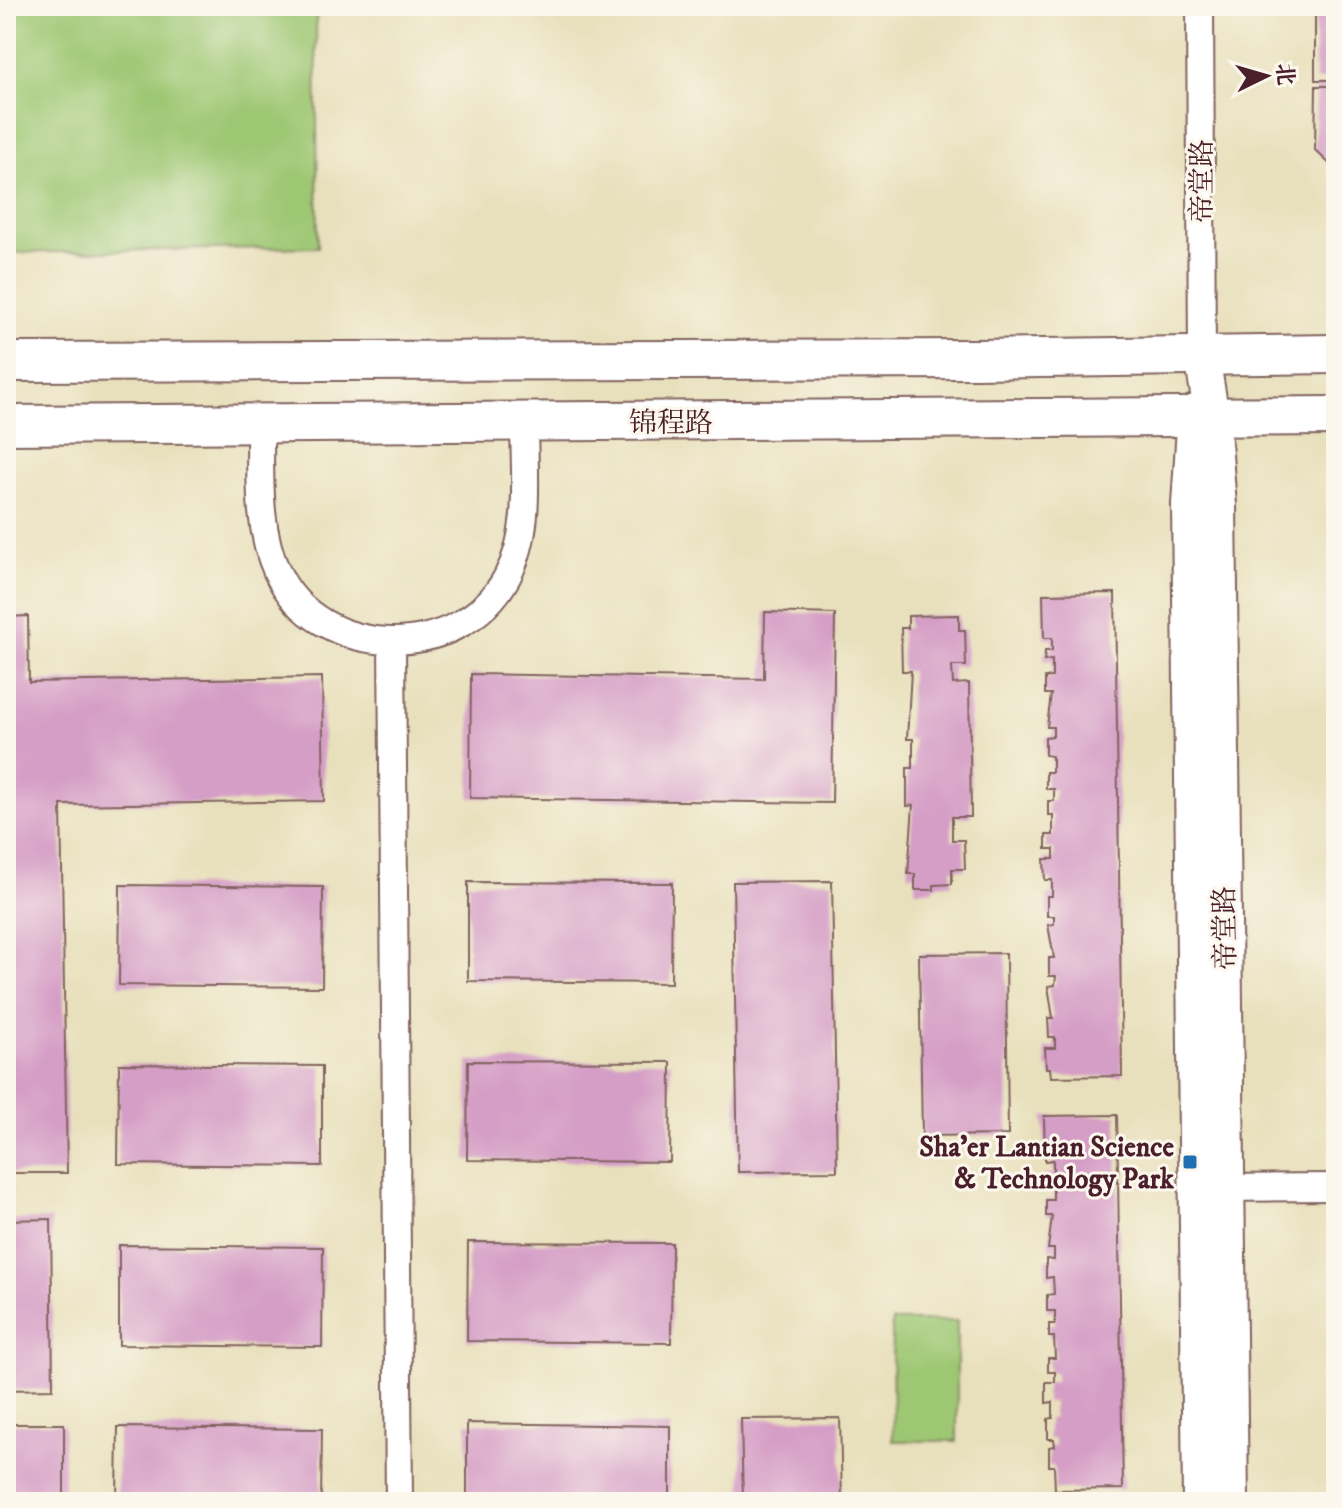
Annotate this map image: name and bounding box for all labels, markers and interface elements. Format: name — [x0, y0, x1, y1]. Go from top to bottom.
north arrow — [1226, 36, 1306, 116]
text: 北 — [1270, 62, 1299, 87]
street label: 帝堂路 — [1185, 139, 1220, 223]
street label: 锦程路 — [629, 406, 713, 441]
street label: 帝堂路 — [1207, 886, 1244, 970]
place label: Sha'er Lantian Science & Technology Park — [919, 1130, 1175, 1197]
marker: Sha'er Lantian Science & Technology Park — [1181, 1153, 1199, 1171]

